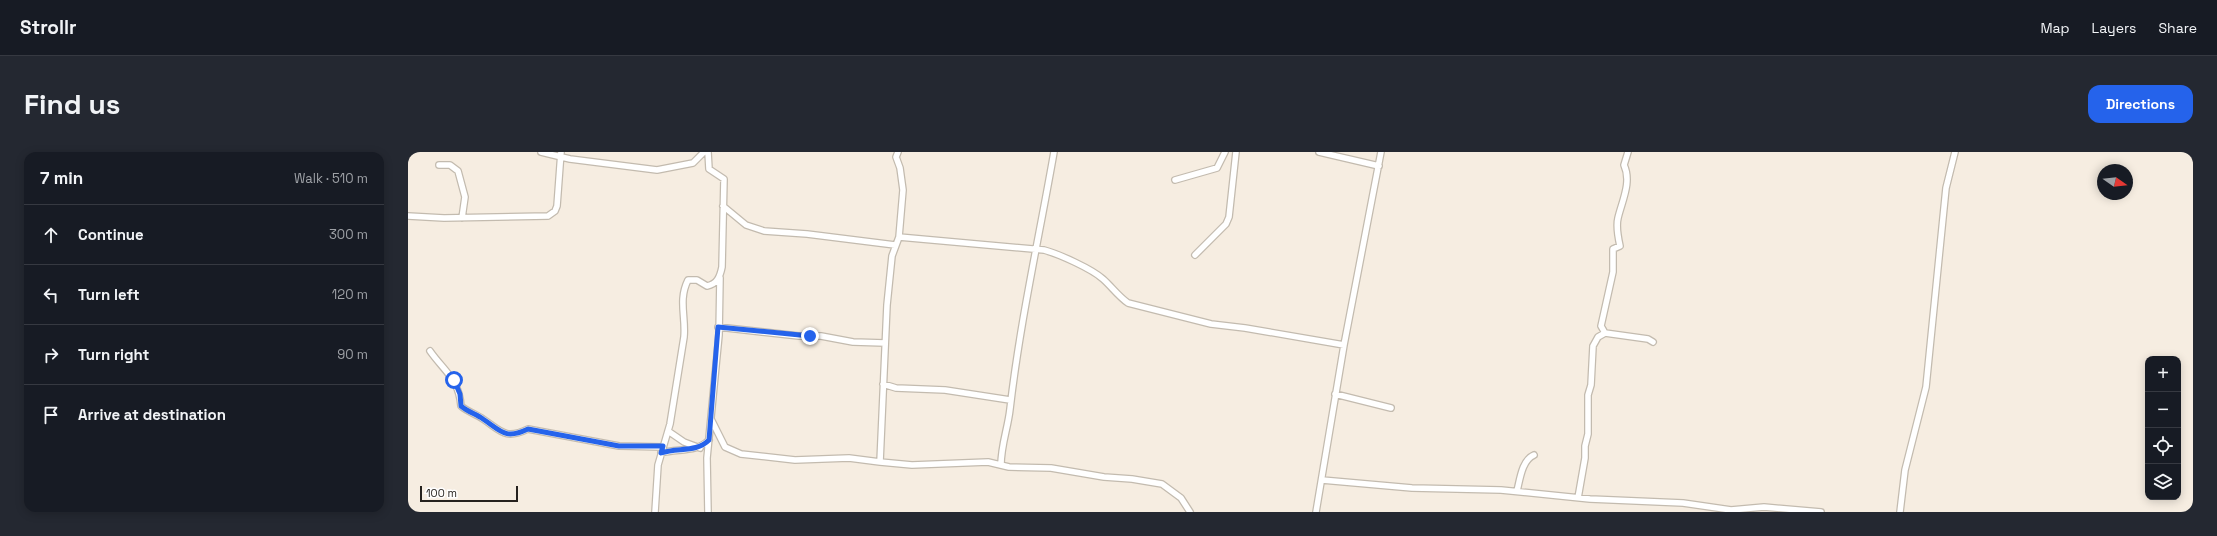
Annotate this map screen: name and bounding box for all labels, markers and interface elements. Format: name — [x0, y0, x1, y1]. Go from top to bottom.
text: Strollr — [20, 15, 77, 40]
text: Map — [2040, 19, 2070, 37]
text: Layers — [2092, 19, 2136, 37]
text: Share — [2158, 19, 2197, 37]
button: Directions — [2088, 85, 2193, 123]
text: Find us — [24, 86, 121, 122]
north arrow — [2097, 164, 2133, 200]
text: 7 min — [40, 167, 83, 189]
text: Walk · 510 m — [294, 170, 368, 187]
icon: ahead — [40, 224, 62, 246]
text: Continue — [78, 225, 144, 244]
text: 300 m — [329, 226, 368, 243]
icon: left — [40, 284, 62, 306]
text: Turn left — [78, 285, 140, 304]
text: 120 m — [332, 286, 368, 303]
route end — [801, 327, 819, 345]
icon: right — [40, 344, 62, 366]
text: Turn right — [78, 345, 149, 364]
text: 90 m — [337, 346, 368, 363]
map controls — [2145, 356, 2181, 500]
button: + — [2145, 356, 2181, 392]
route start — [445, 371, 463, 389]
button: − — [2145, 392, 2181, 428]
icon: arrive — [40, 404, 62, 426]
text: Arrive at destination — [78, 405, 226, 424]
button: locate — [2145, 428, 2181, 464]
button: layers — [2145, 464, 2181, 500]
scale bar — [420, 484, 518, 503]
text: 100 m — [426, 486, 457, 500]

